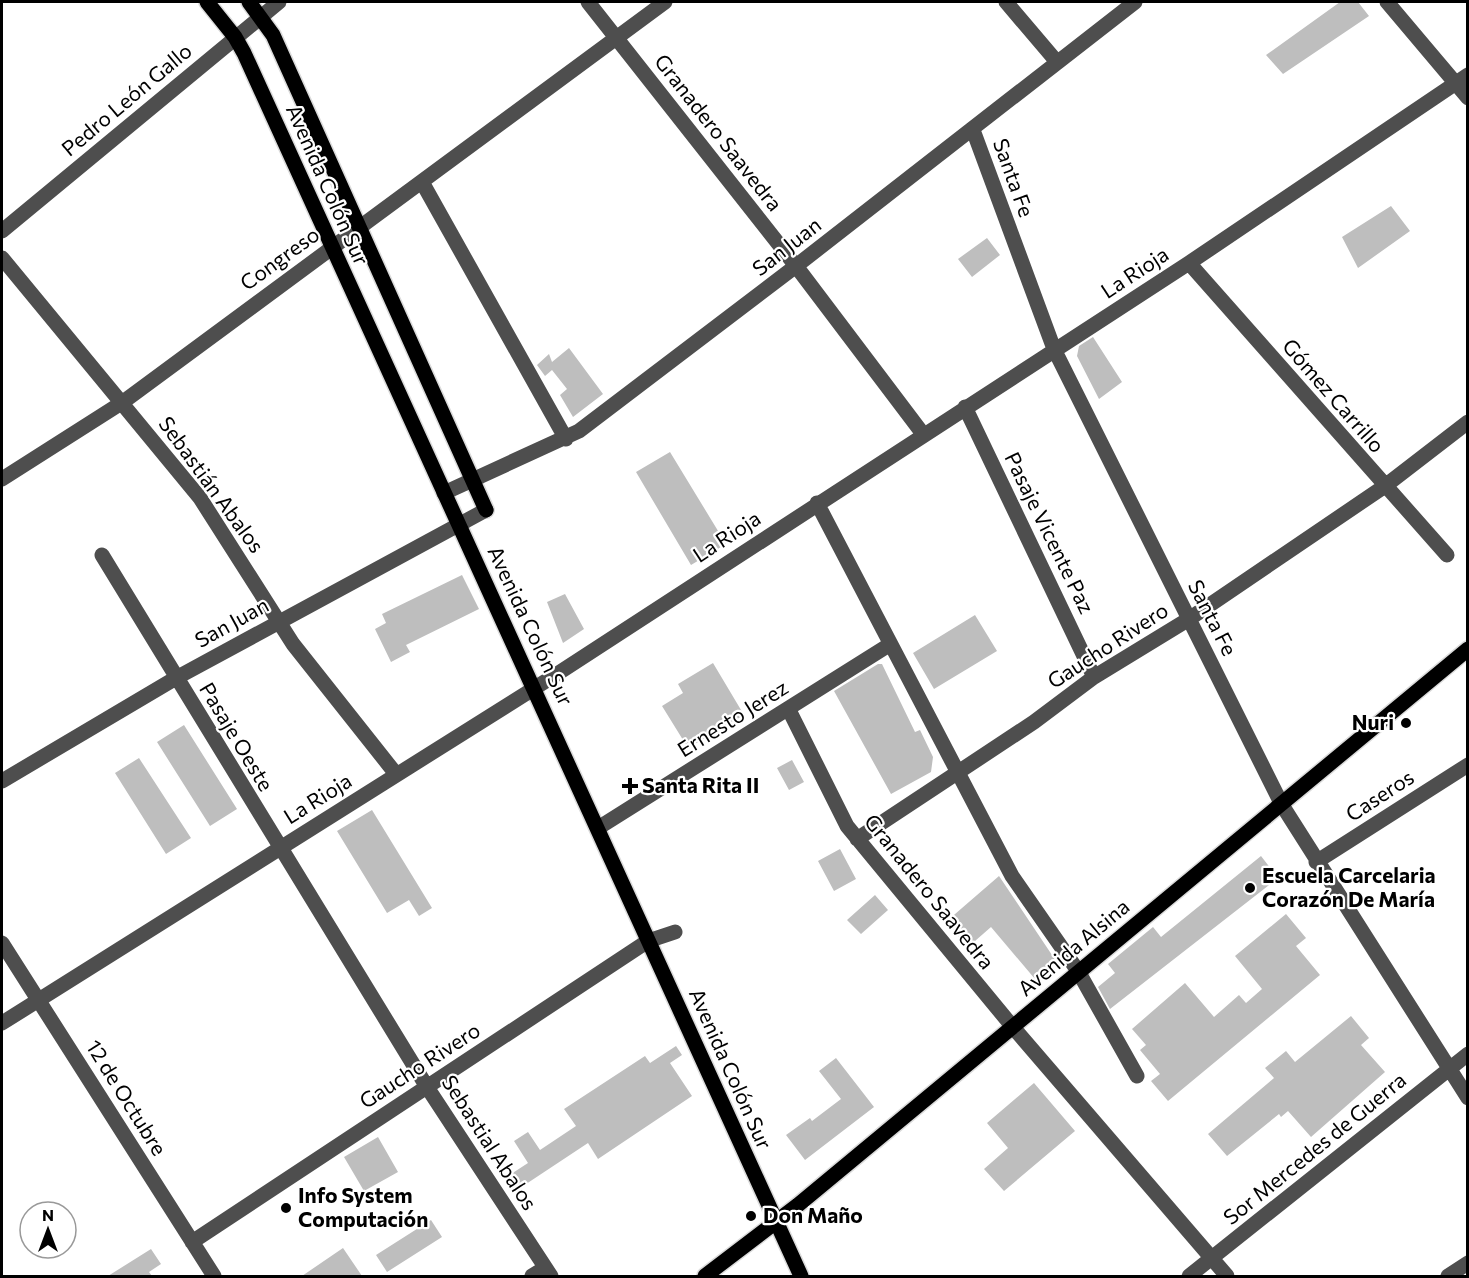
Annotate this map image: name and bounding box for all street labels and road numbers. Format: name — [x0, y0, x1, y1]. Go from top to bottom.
street label: Pedro León Gallo — [56, 37, 196, 160]
street label: Granadero Saavedra — [650, 49, 788, 215]
street label: Avenida Colón Sur — [282, 100, 375, 269]
street label: Santa Fe — [989, 135, 1040, 220]
street label: San Juan — [747, 211, 825, 280]
street label: Congreso — [235, 221, 324, 295]
street label: La Rioja — [1096, 241, 1173, 303]
street label: Gómez Carrillo — [1278, 333, 1390, 457]
street label: Sebastián Abalos — [154, 411, 270, 557]
street label: Pasaje Vicente Paz — [1000, 447, 1100, 617]
street label: La Rioja — [688, 505, 765, 567]
street label: Avenida Colón Sur — [483, 542, 579, 709]
street label: Santa Fe — [1184, 575, 1243, 659]
street label: San Juan — [190, 591, 272, 652]
street label: Gaucho Rivero — [1042, 597, 1172, 693]
street label: Ernesto Jerez — [672, 674, 792, 762]
street label: Pasaje Oeste — [195, 677, 280, 795]
street label: Caseros — [1341, 764, 1418, 826]
street label: La Rioja — [279, 767, 356, 828]
street label: Granadero Saavedra — [860, 809, 1000, 974]
street label: Avenida Alsina — [1012, 893, 1134, 1001]
street label: Avenida Colón Sur — [685, 984, 778, 1153]
street label: Gaucho Rivero — [354, 1017, 484, 1113]
street label: 12 de Octubre — [82, 1035, 173, 1159]
street label: Sor Mercedes de Guerra — [1218, 1066, 1410, 1229]
street label: Sebastial Abalos — [437, 1070, 543, 1214]

